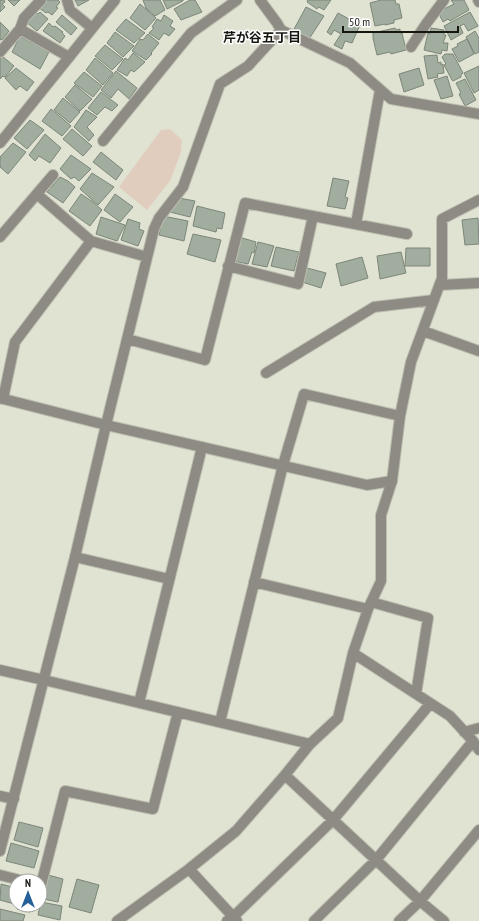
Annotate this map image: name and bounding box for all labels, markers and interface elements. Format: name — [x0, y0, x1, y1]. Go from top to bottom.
scale bar — [343, 8, 458, 34]
text: 50 m — [349, 14, 370, 29]
district label: 芹が谷五丁目 — [223, 29, 301, 46]
north arrow — [8, 873, 48, 913]
text: N — [25, 876, 31, 890]

